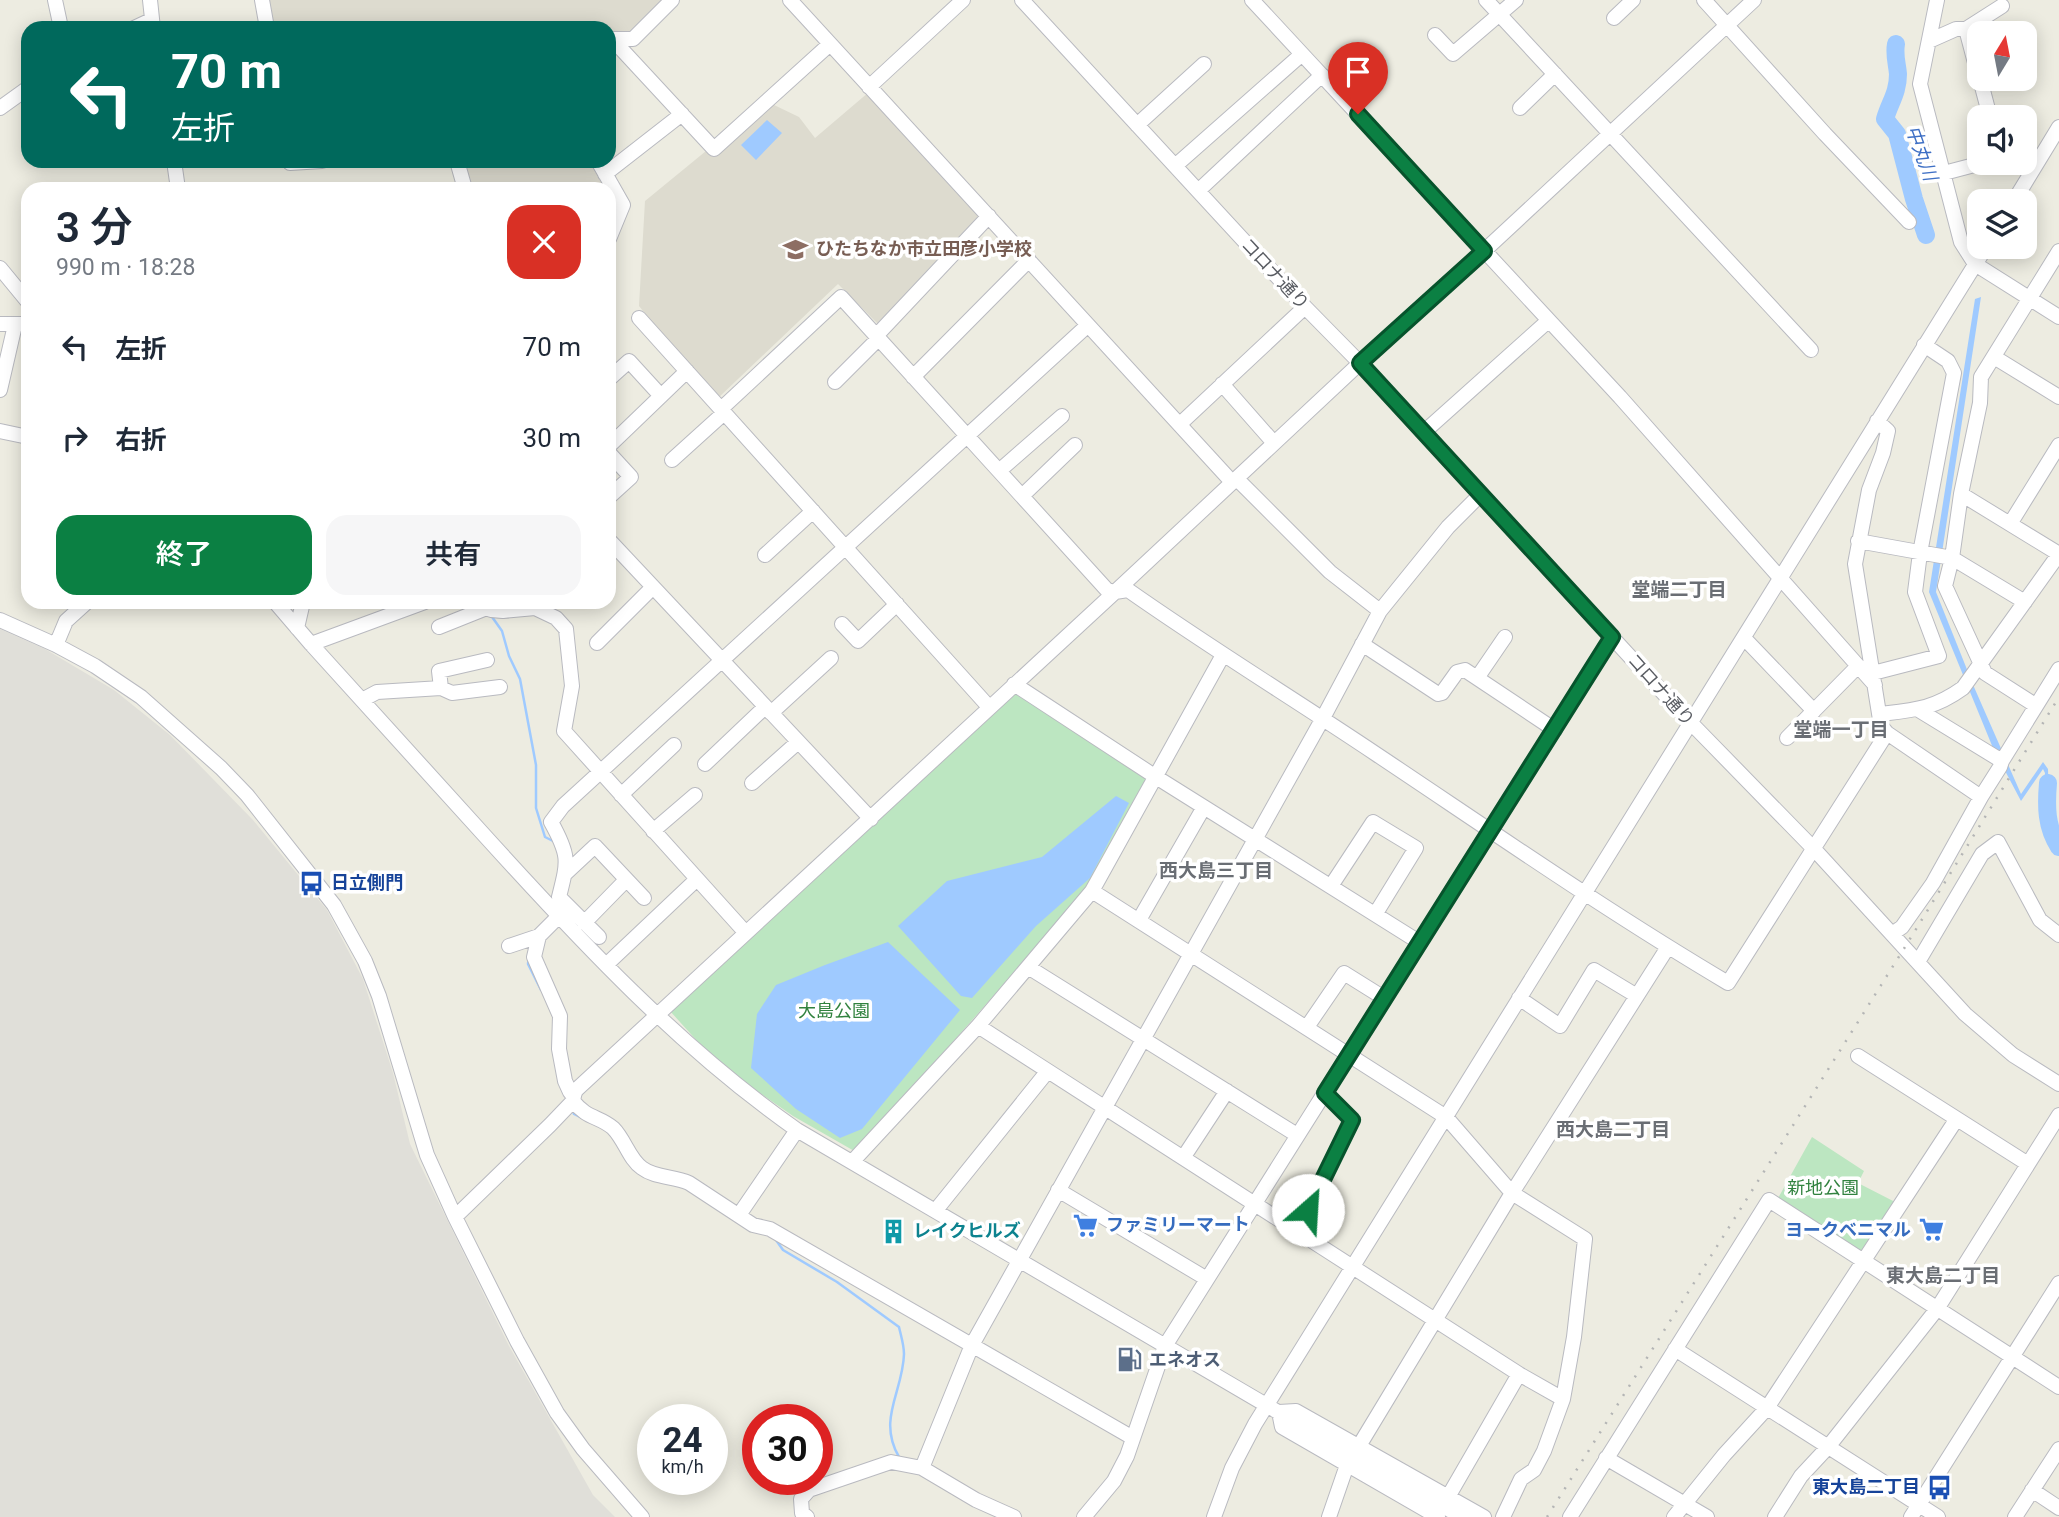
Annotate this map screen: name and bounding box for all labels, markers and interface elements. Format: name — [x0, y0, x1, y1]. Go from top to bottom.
north arrow — [1967, 21, 2037, 91]
map controls — [1967, 21, 2037, 259]
pin — [1328, 42, 1388, 114]
text: 70 m — [171, 43, 282, 100]
icon: left — [56, 49, 147, 140]
icon: arrive — [1339, 53, 1377, 91]
button: sound — [1967, 105, 2037, 175]
text: 左折 — [171, 109, 235, 147]
water label: 中丸川 — [1901, 122, 1943, 186]
button: layers — [1967, 189, 2037, 259]
text: 3 分 — [56, 203, 132, 252]
button: close — [507, 205, 581, 279]
street label: コロナ通り — [1237, 234, 1314, 314]
school or university icon: ひたちなか市立田彦小学校 — [782, 235, 810, 263]
place label: ひたちなか市立田彦小学校 — [816, 238, 1032, 259]
text: 990 m · 18:28 — [56, 254, 195, 281]
icon: left — [56, 328, 94, 366]
text: 70 m — [523, 332, 581, 362]
text: 左折 — [115, 334, 167, 364]
icon: right — [56, 419, 94, 457]
text: 30 m — [523, 423, 581, 453]
text: 右折 — [115, 425, 167, 455]
button: 終了 — [56, 515, 312, 595]
button: 共有 — [326, 515, 581, 595]
district label: 堂端二丁目 — [1631, 578, 1727, 601]
street label: コロナ通り — [1623, 649, 1699, 730]
district label: 堂端一丁目 — [1793, 718, 1889, 741]
district label: 西大島三丁目 — [1159, 859, 1273, 882]
bus stop icon: 日立側門 — [297, 869, 325, 897]
place label: 日立側門 — [331, 872, 403, 893]
park label: 大島公園 — [798, 1000, 870, 1021]
district label: 西大島二丁目 — [1556, 1118, 1670, 1141]
position arrow — [1271, 1173, 1345, 1247]
park label: 新地公園 — [1787, 1177, 1859, 1198]
supermarket icon: ファミリーマート — [1072, 1211, 1100, 1239]
place label: ファミリーマート — [1106, 1214, 1250, 1235]
supermarket icon: ヨークベニマル — [1917, 1216, 1945, 1244]
building icon: レイクヒルズ — [879, 1217, 907, 1245]
place label: ヨークベニマル — [1785, 1219, 1911, 1240]
place label: レイクヒルズ — [913, 1220, 1021, 1241]
district label: 東大島二丁目 — [1886, 1264, 2000, 1287]
fuel station icon: エネオス — [1115, 1346, 1143, 1374]
place label: エネオス — [1149, 1349, 1221, 1370]
speed limit sign: 30 — [742, 1404, 833, 1495]
text: 24 — [662, 1420, 703, 1461]
text: km/h — [661, 1456, 704, 1477]
bus stop icon: 東大島二丁目 — [1926, 1473, 1954, 1501]
place label: 東大島二丁目 — [1812, 1476, 1920, 1497]

